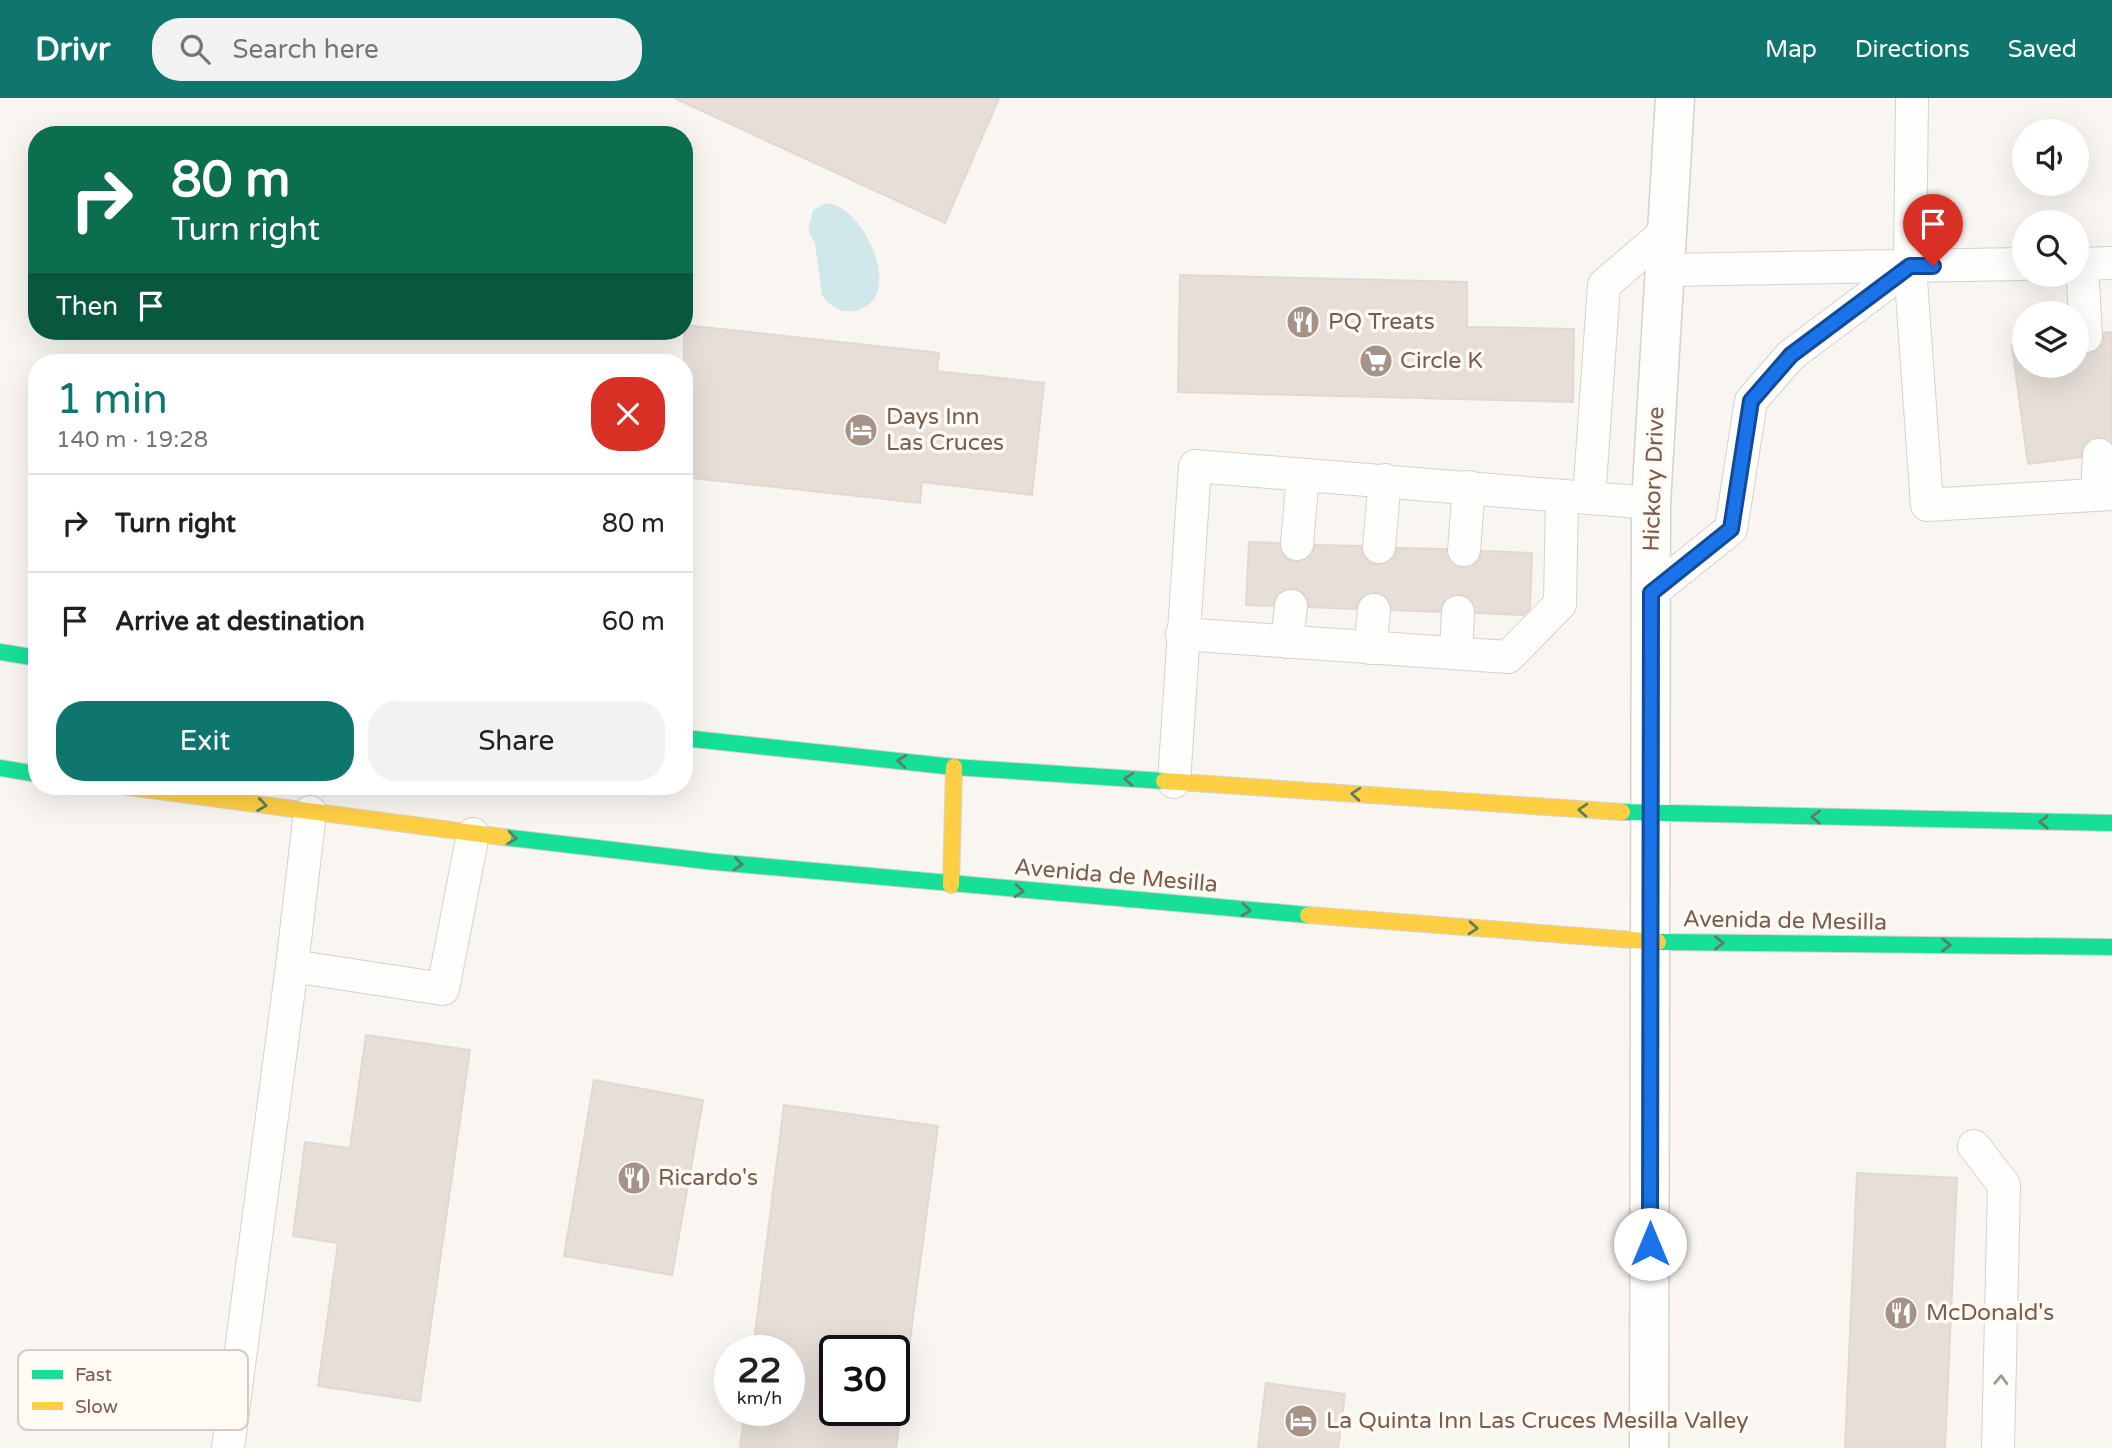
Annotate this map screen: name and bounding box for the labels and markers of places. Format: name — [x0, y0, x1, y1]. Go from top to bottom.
pin — [1903, 194, 1963, 266]
restaurant icon: PQ Treats — [1284, 303, 1322, 341]
place label: PQ Treats — [1328, 308, 1435, 336]
supermarket icon: Circle K — [1357, 342, 1395, 380]
place label: Circle K — [1400, 347, 1483, 375]
place label: Days Inn Las Cruces — [886, 403, 1004, 457]
hotel icon: Days Inn Las Cruces — [842, 411, 880, 449]
restaurant icon: Ricardo's — [615, 1159, 653, 1197]
place label: Ricardo's — [658, 1164, 758, 1192]
restaurant icon: McDonald's — [1882, 1294, 1920, 1332]
place label: McDonald's — [1926, 1299, 2054, 1327]
hotel icon: La Quinta Inn Las Cruces Mesilla Valley — [1282, 1402, 1320, 1440]
place label: La Quinta Inn Las Cruces Mesilla Valley — [1326, 1407, 1749, 1435]

